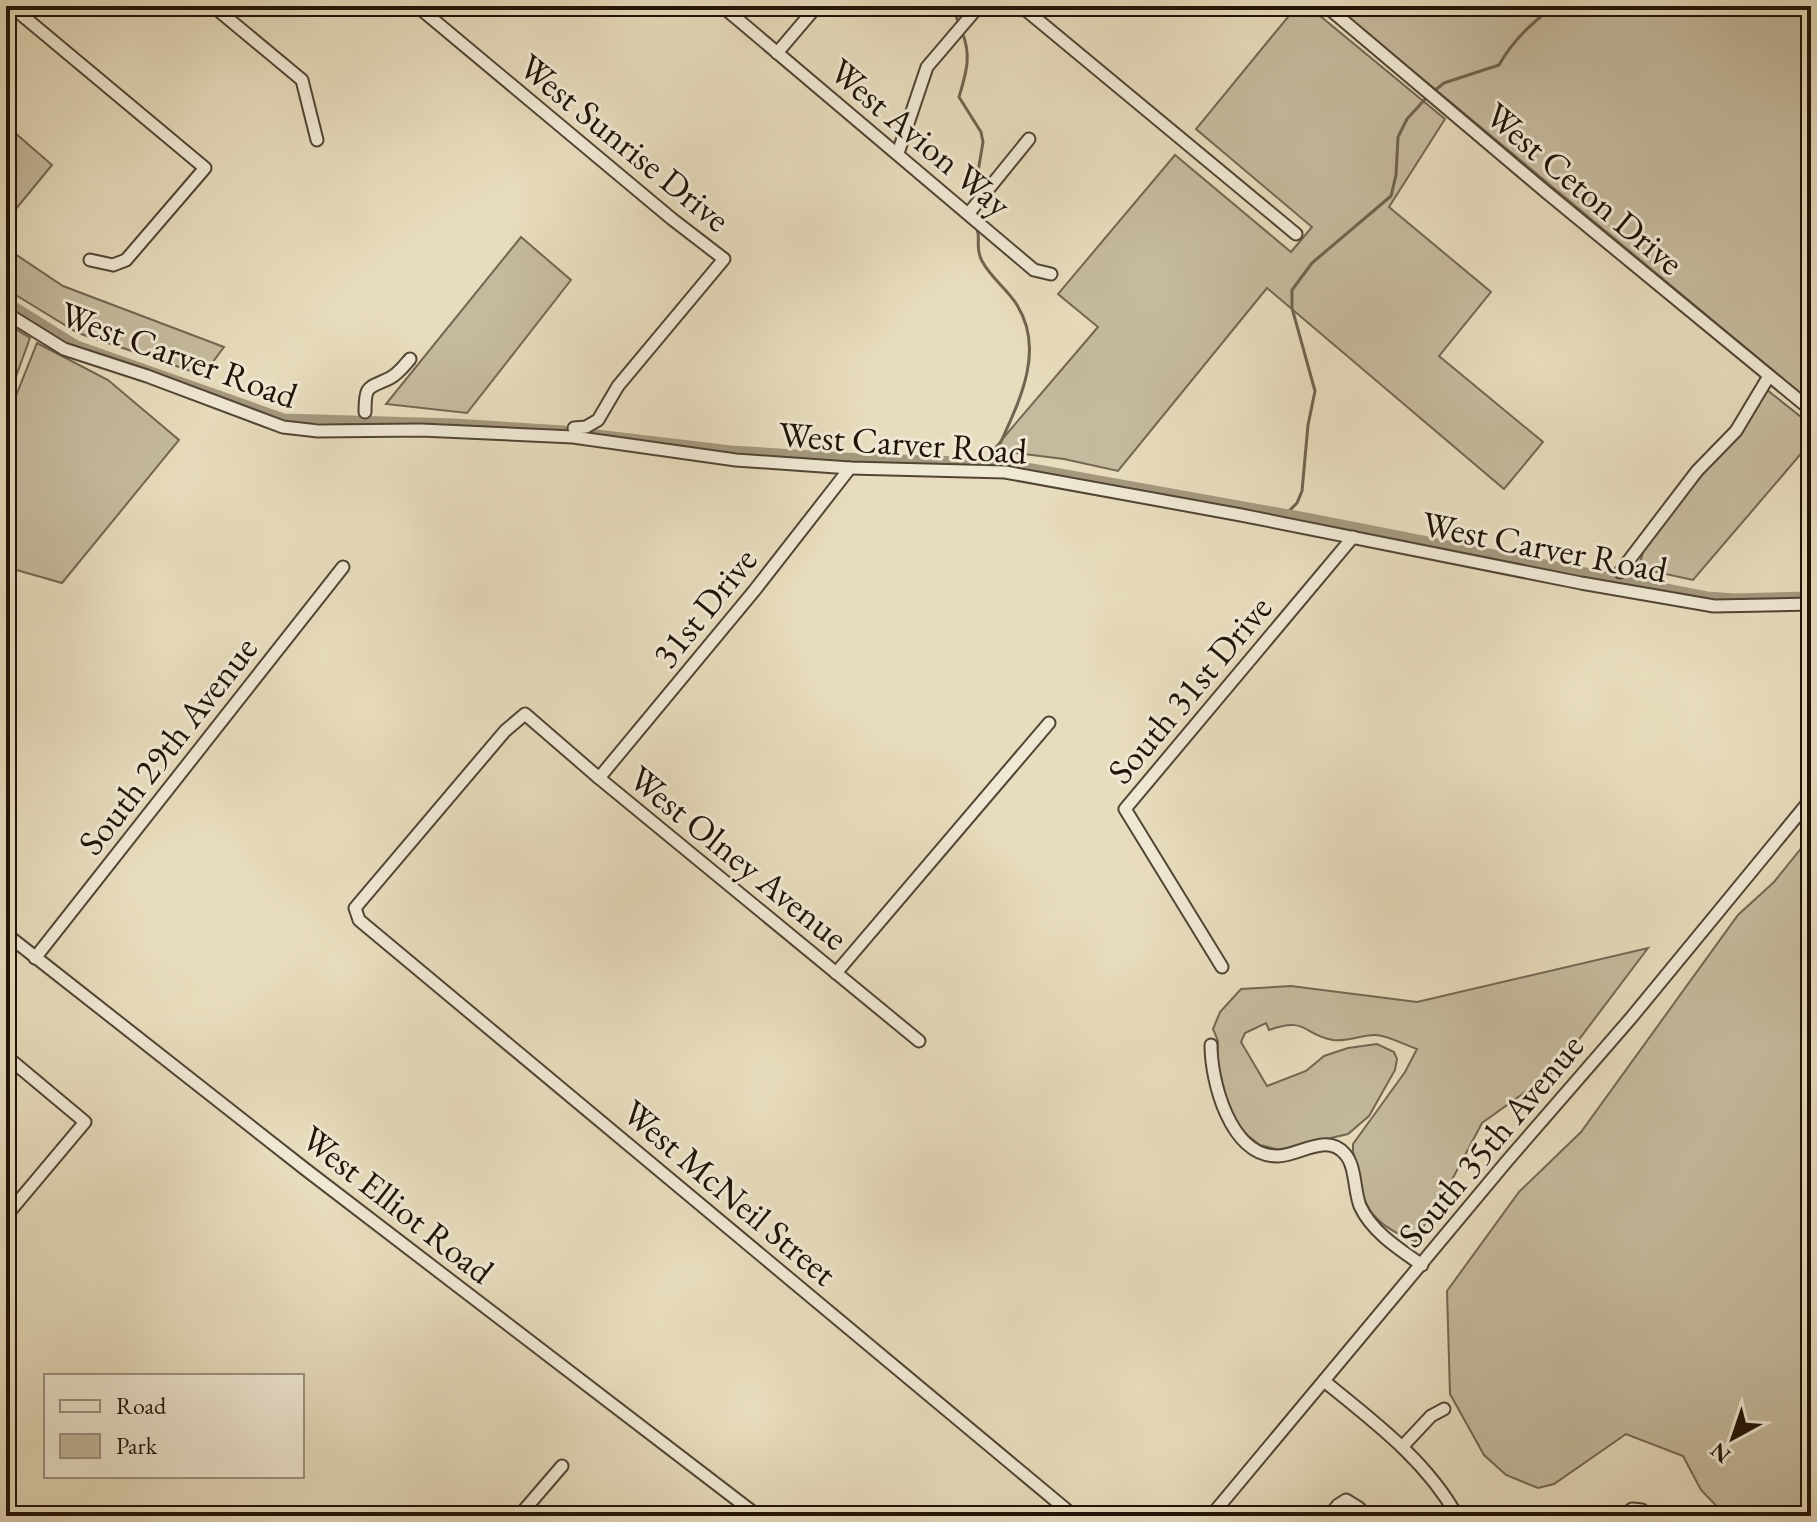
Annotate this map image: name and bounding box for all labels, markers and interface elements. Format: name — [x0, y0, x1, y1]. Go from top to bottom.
street label: West Sunrise Drive — [509, 43, 740, 242]
street label: West Avion Way — [820, 47, 1022, 227]
street label: West Ceton Drive — [1476, 92, 1694, 285]
street label: West Carver Road — [54, 290, 305, 419]
street label: West Carver Road — [777, 410, 1030, 475]
street label: West Carver Road — [1418, 500, 1672, 593]
street label: 31st Drive — [642, 538, 767, 677]
street label: South 31st Drive — [1097, 585, 1282, 793]
street label: South 29th Avenue — [67, 626, 268, 864]
street label: West Olney Avenue — [619, 754, 858, 960]
street label: South 35th Avenue — [1387, 1024, 1594, 1257]
street label: West McNeil Street — [613, 1089, 847, 1296]
street label: West Elliot Road — [292, 1115, 504, 1295]
legend — [44, 1374, 304, 1478]
text: Road — [116, 1390, 167, 1421]
north arrow — [1693, 1398, 1773, 1478]
text: Park — [116, 1430, 158, 1461]
text: N — [1704, 1436, 1737, 1470]

